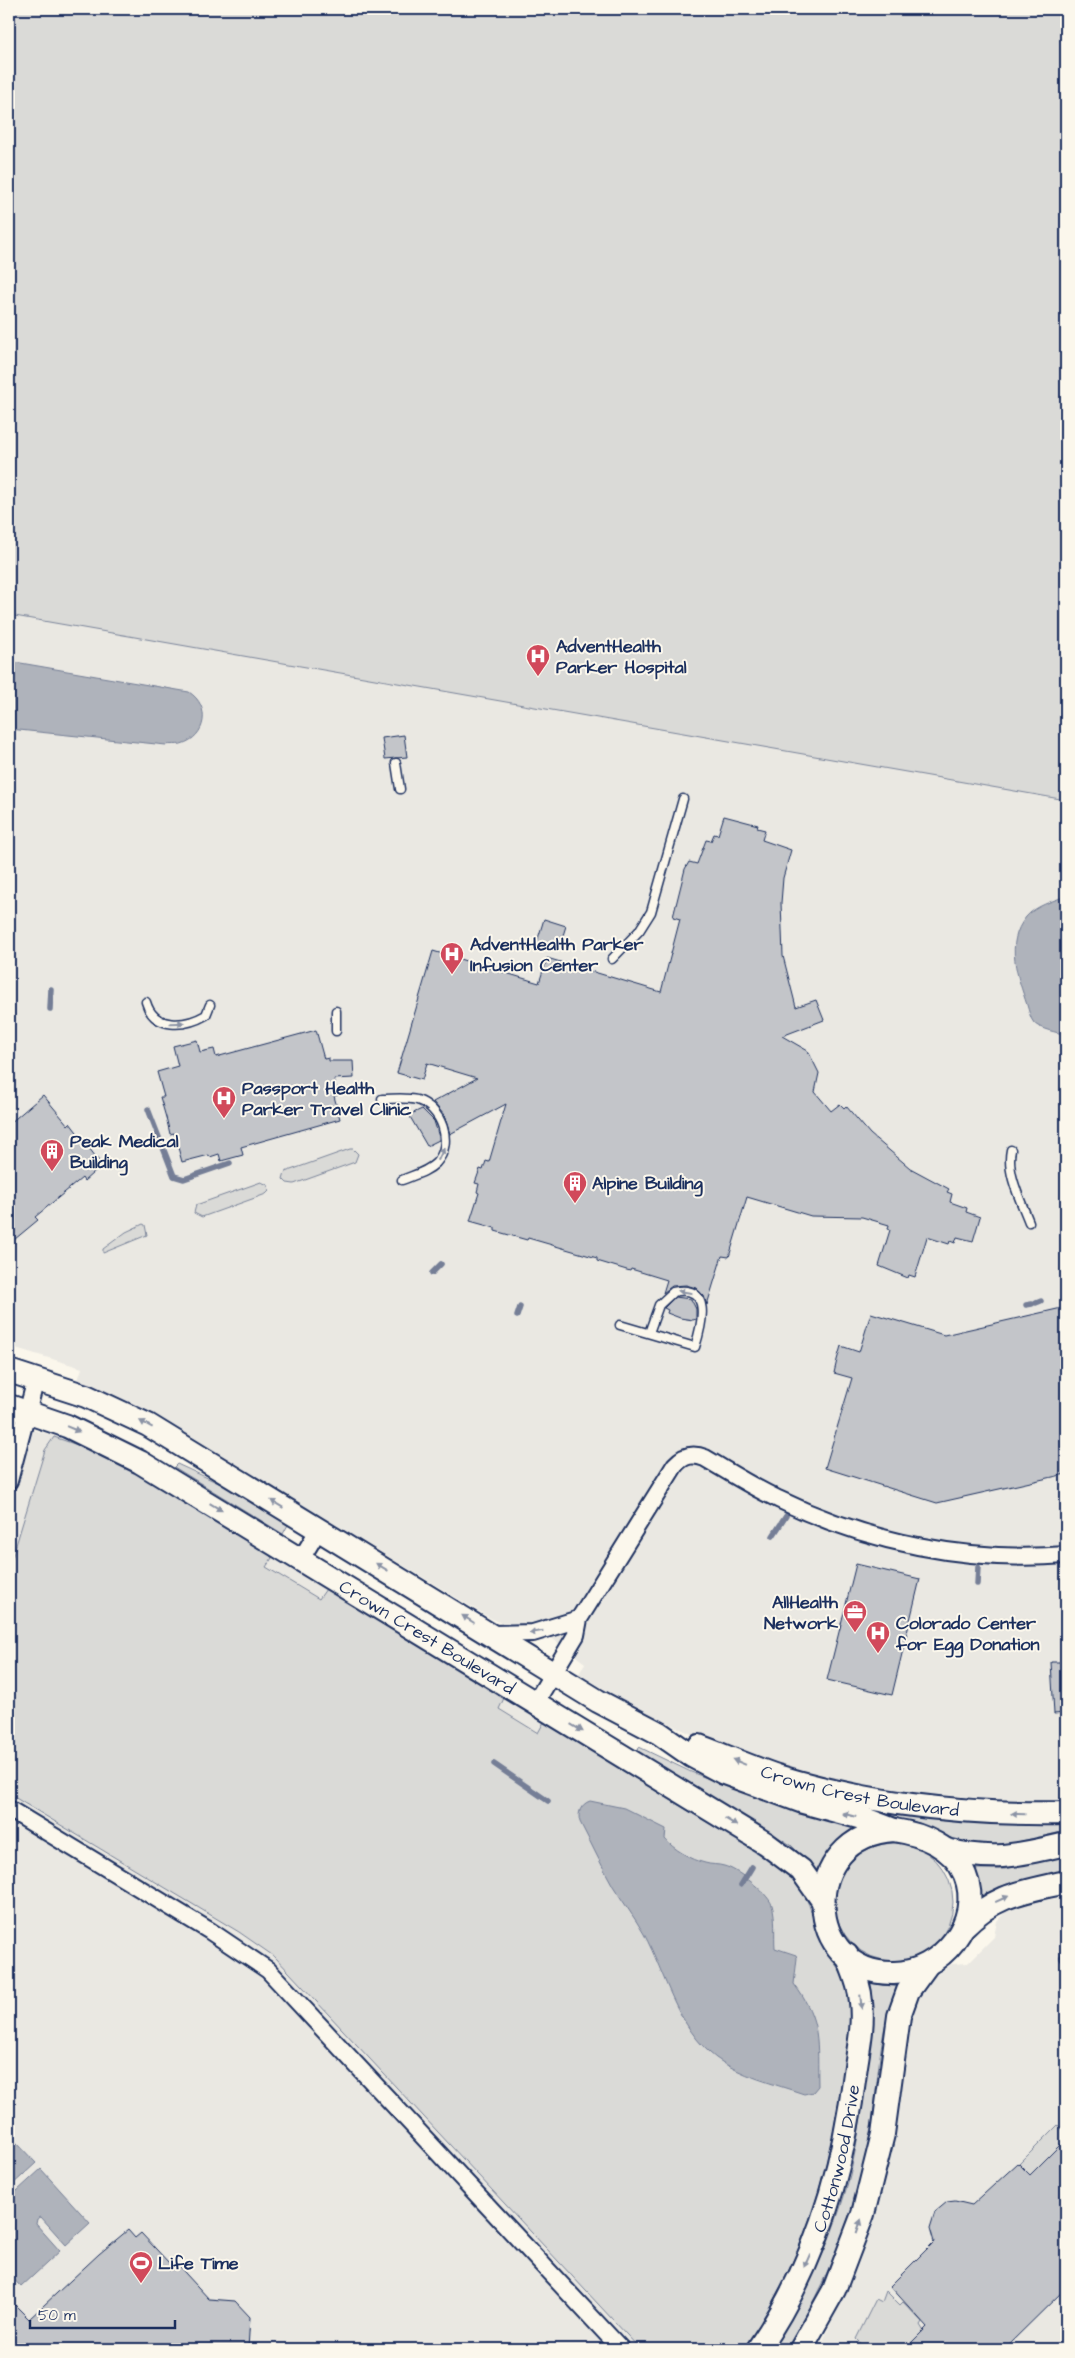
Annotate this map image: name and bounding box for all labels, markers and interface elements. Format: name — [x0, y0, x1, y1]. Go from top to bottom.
place label: AdventHealth Parker Hospital — [556, 634, 687, 680]
hospital icon: AdventHealth Parker Hospital — [525, 643, 551, 677]
place label: AdventHealth Parker Infusion Center — [470, 932, 643, 978]
hospital icon: AdventHealth Parker Infusion Center — [439, 941, 465, 975]
one-way arrow — [169, 1019, 185, 1027]
place label: Passport Health Parker Travel Clinic — [242, 1076, 412, 1122]
hospital icon: Passport Health Parker Travel Clinic — [211, 1085, 237, 1119]
place label: Peak Medical Building — [70, 1129, 179, 1176]
building icon: Peak Medical Building — [39, 1138, 65, 1172]
one-way arrow — [437, 1147, 445, 1161]
building icon: Alpine Building — [562, 1170, 588, 1204]
place label: Alpine Building — [592, 1171, 703, 1197]
one-way arrow — [676, 1288, 692, 1296]
one-way arrow — [139, 1420, 153, 1428]
one-way arrow — [66, 1425, 81, 1433]
one-way arrow — [271, 1499, 284, 1508]
one-way arrow — [209, 1503, 222, 1512]
one-way arrow — [375, 1562, 388, 1571]
street label: Crown Crest Boulevard — [334, 1574, 520, 1700]
place label: AllHealth Network — [764, 1590, 839, 1636]
office icon: AllHealth Network — [842, 1599, 868, 1633]
place label: Colorado Center for Egg Donation — [895, 1611, 1039, 1658]
one-way arrow — [461, 1615, 474, 1624]
hospital icon: Colorado Center for Egg Donation — [865, 1620, 891, 1654]
one-way arrow — [528, 1629, 544, 1637]
one-way arrow — [571, 1724, 584, 1733]
one-way arrow — [732, 1757, 746, 1765]
street label: Crown Crest Boulevard — [757, 1759, 960, 1822]
one-way arrow — [1009, 1810, 1025, 1818]
one-way arrow — [841, 1811, 857, 1819]
one-way arrow — [724, 1818, 737, 1827]
one-way arrow — [995, 1894, 1009, 1902]
one-way arrow — [857, 1994, 865, 2010]
street label: Cottonwood Drive — [807, 2083, 866, 2236]
one-way arrow — [856, 2219, 863, 2234]
sports icon: Life Time — [128, 2250, 154, 2284]
place label: Life Time — [158, 2251, 239, 2276]
one-way arrow — [802, 2254, 810, 2268]
scale bar — [30, 2298, 175, 2330]
text: 50 m — [38, 2305, 76, 2326]

